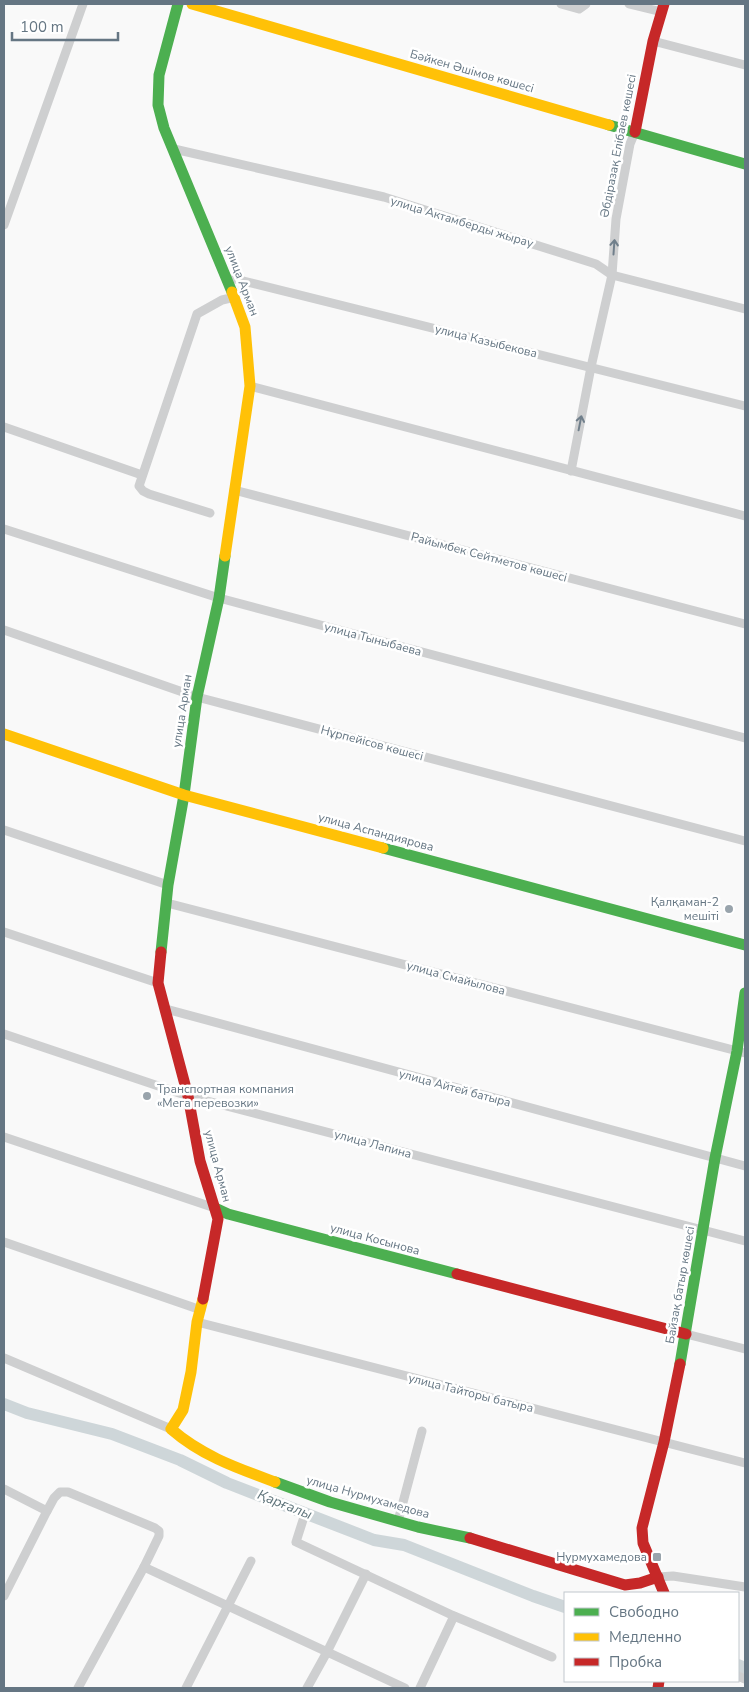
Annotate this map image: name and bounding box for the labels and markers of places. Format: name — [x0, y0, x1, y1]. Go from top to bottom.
place label: Қалқаман-2 мешіті — [651, 894, 719, 924]
marker: Қалқаман-2 мешіті — [723, 903, 735, 915]
place label: Транспортная компания «Мега перевозки» — [157, 1081, 294, 1111]
marker: Транспортная компания «Мега перевозки» — [141, 1090, 153, 1102]
place label: Нурмухамедова — [556, 1549, 647, 1565]
marker: Нурмухамедова — [651, 1551, 663, 1563]

